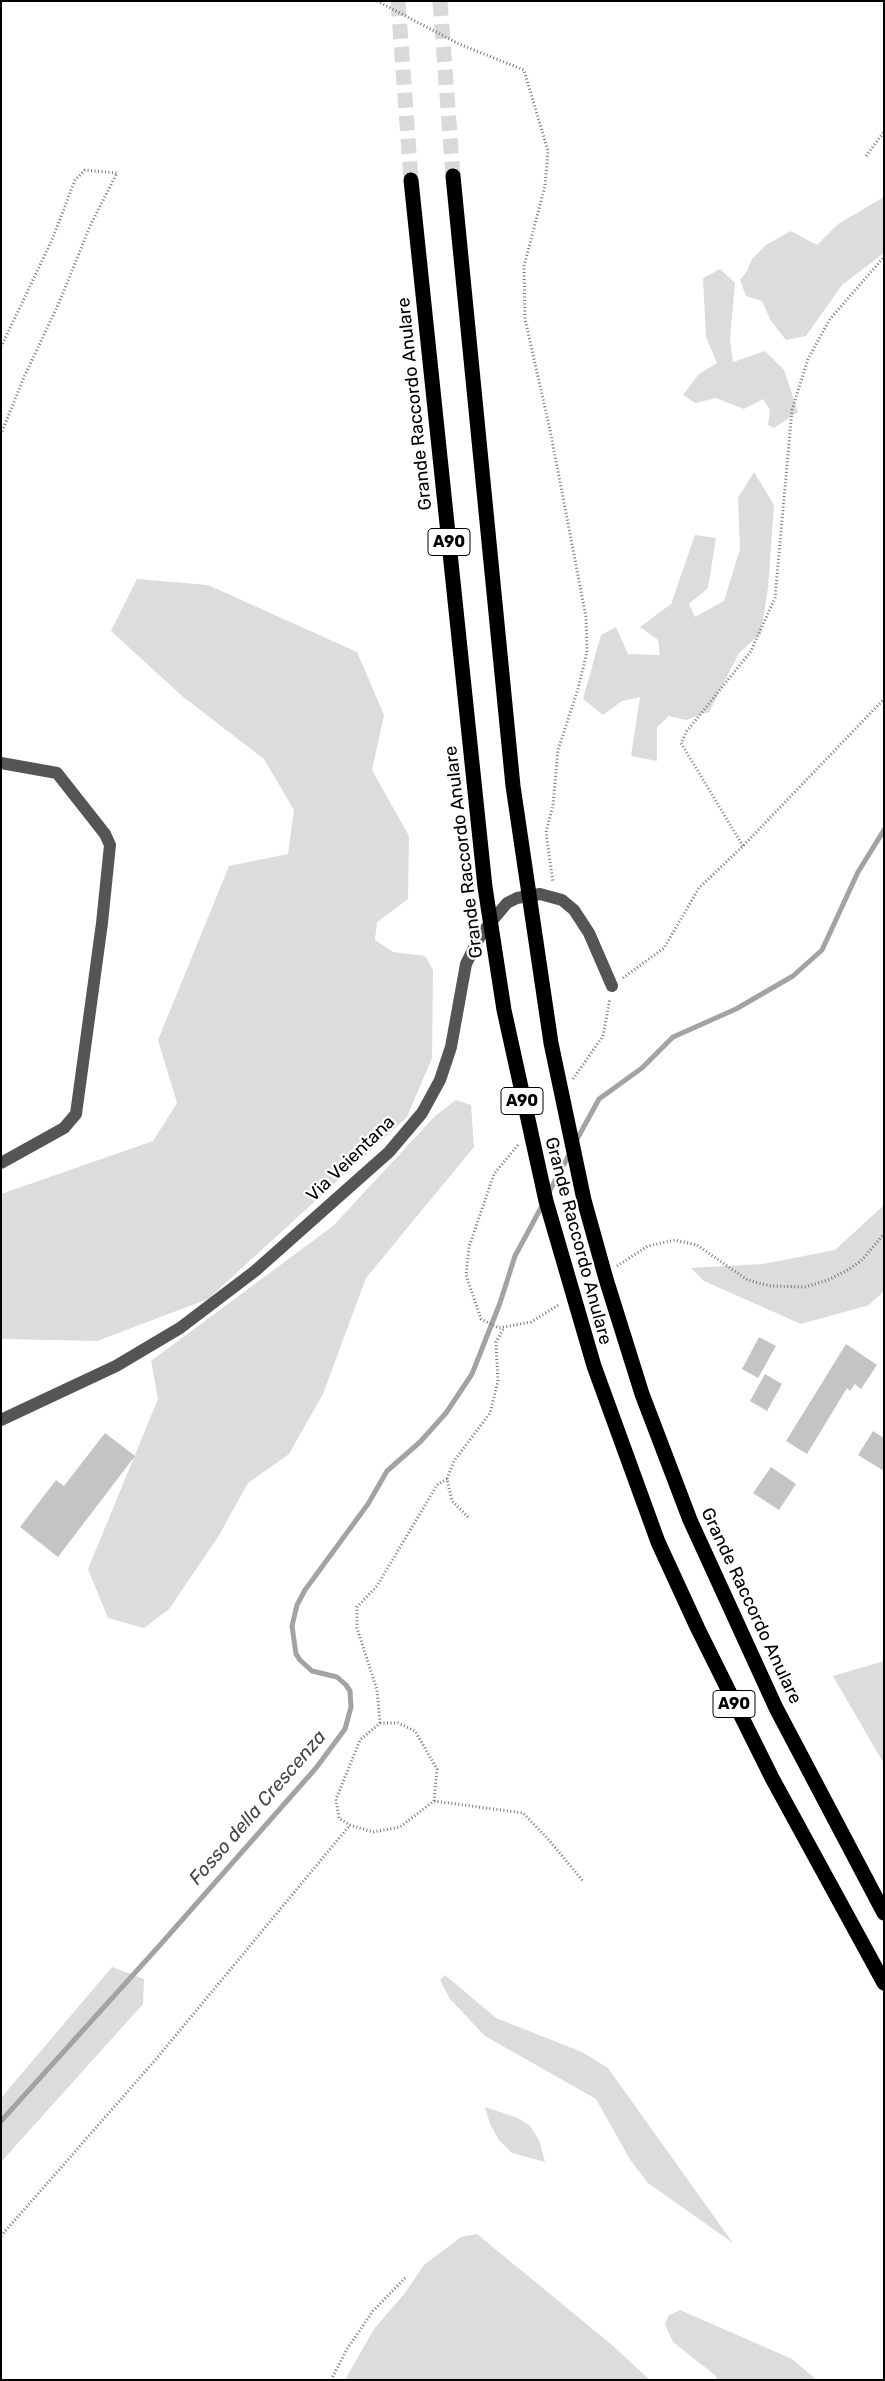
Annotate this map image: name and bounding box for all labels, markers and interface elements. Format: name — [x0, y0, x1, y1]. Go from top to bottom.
street label: Grande Raccordo Anulare — [393, 297, 437, 511]
road number: A90 — [428, 528, 470, 556]
street label: Grande Raccordo Anulare — [440, 745, 488, 959]
road number: A90 — [501, 1088, 543, 1114]
street label: Via Veientana — [302, 1111, 400, 1207]
street label: Grande Raccordo Anulare — [540, 1135, 616, 1347]
street label: Grande Raccordo Anulare — [696, 1505, 806, 1707]
road number: A90 — [713, 1690, 755, 1718]
water label: Fosso della Crescenza — [185, 1726, 331, 1890]

